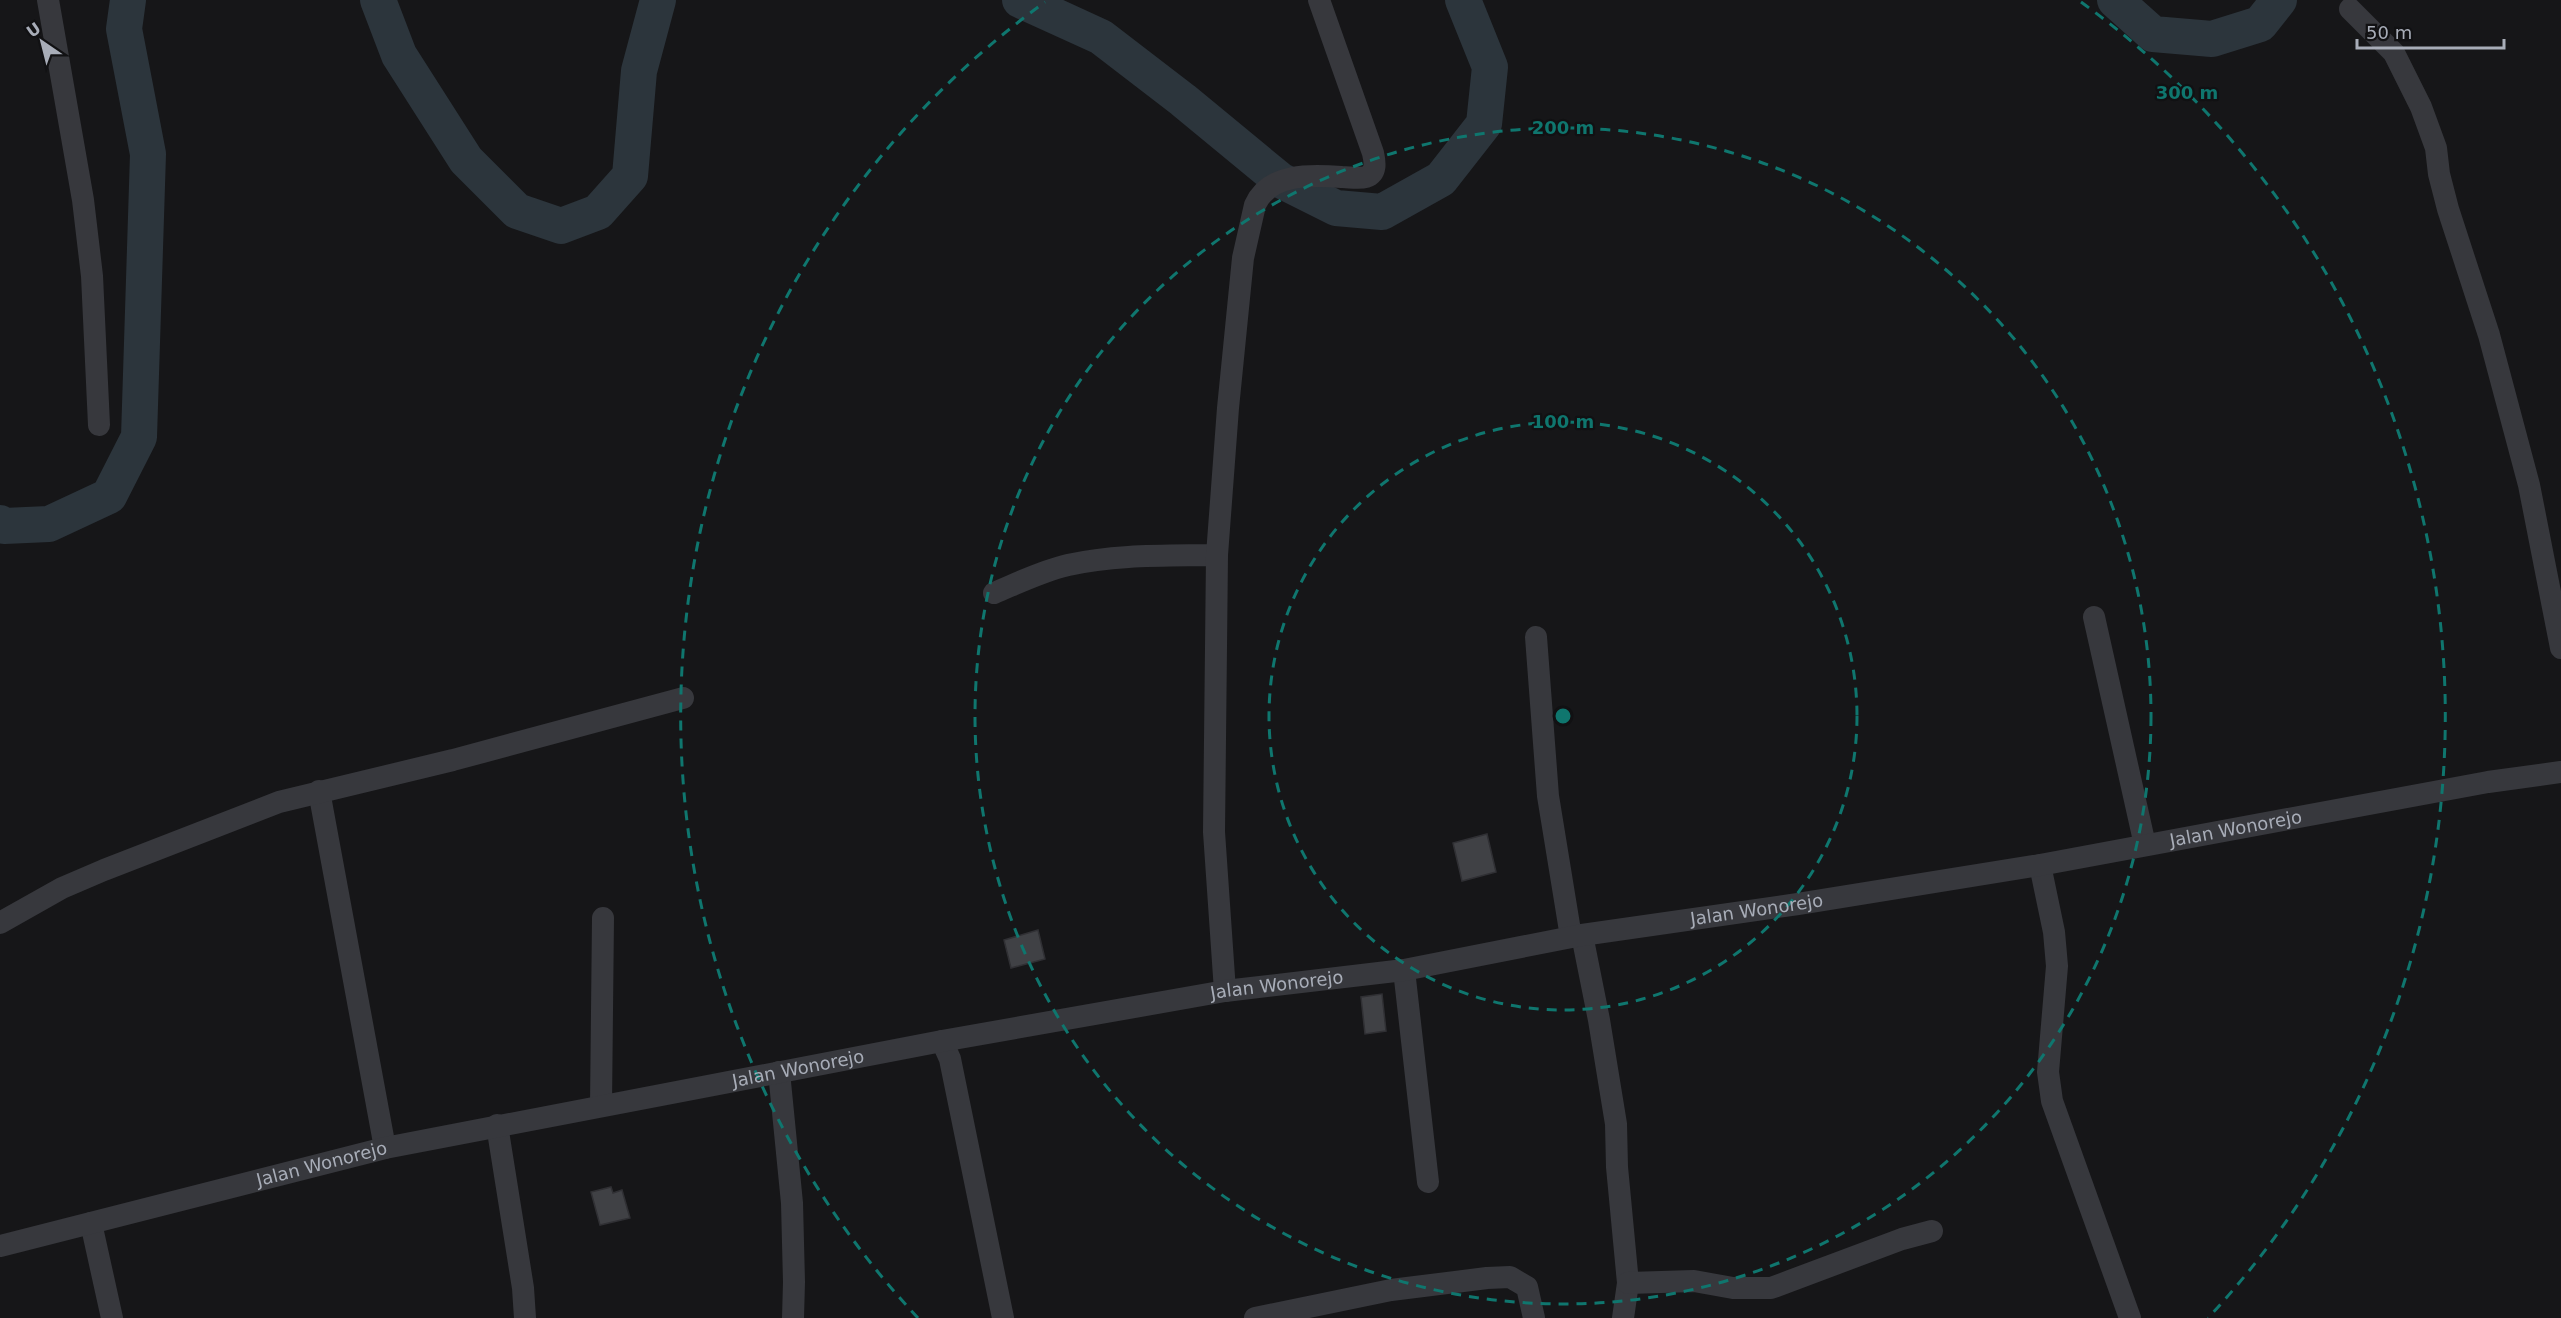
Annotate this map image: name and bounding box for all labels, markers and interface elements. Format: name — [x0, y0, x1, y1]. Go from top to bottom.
north arrow — [12, 12, 72, 72]
scale bar — [2357, 12, 2504, 50]
text: U — [23, 19, 44, 42]
text: 50 m — [2366, 22, 2412, 43]
text: 300 m — [2156, 82, 2218, 103]
text: 200 m — [1532, 117, 1594, 138]
text: 100 m — [1532, 411, 1594, 432]
centre of rings — [1553, 706, 1573, 726]
street label: Jalan Wonorejo — [2167, 806, 2303, 851]
street label: Jalan Wonorejo — [1688, 889, 1825, 929]
street label: Jalan Wonorejo — [1208, 966, 1344, 1004]
street label: Jalan Wonorejo — [729, 1045, 866, 1091]
street label: Jalan Wonorejo — [253, 1137, 389, 1191]

